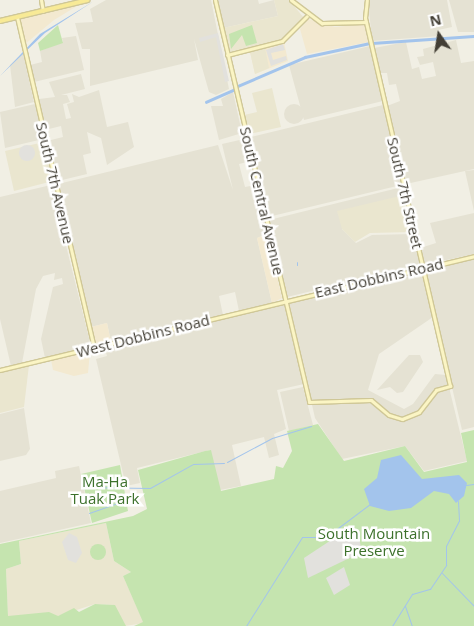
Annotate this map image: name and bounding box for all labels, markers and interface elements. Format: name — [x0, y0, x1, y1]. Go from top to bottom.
text: N — [428, 9, 443, 30]
north arrow — [414, 10, 464, 60]
street label: South 7th Avenue — [32, 121, 78, 245]
street label: South Central Avenue — [236, 125, 288, 277]
street label: South 7th Street — [383, 136, 427, 250]
street label: East Dobbins Road — [313, 254, 445, 302]
street label: West Dobbins Road — [74, 311, 212, 361]
park label: Ma-Ha Tuak Park — [71, 472, 139, 507]
park label: South Mountain Preserve — [318, 524, 430, 559]

